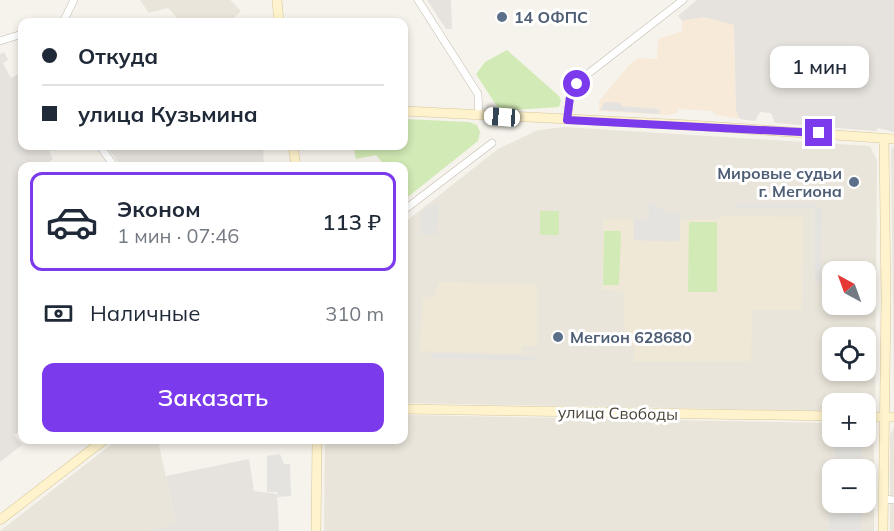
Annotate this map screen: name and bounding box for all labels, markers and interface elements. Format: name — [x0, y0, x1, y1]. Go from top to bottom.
place label: 14 ОФПС — [514, 7, 588, 27]
marker: 14 ОФПС — [495, 10, 509, 24]
text: Откуда — [78, 42, 158, 70]
callout: 1 мин — [770, 46, 868, 88]
text: 1 мин — [792, 54, 847, 79]
route start — [563, 70, 590, 97]
text: улица Кузьмина — [78, 100, 258, 128]
car — [483, 107, 521, 127]
route end — [805, 119, 832, 146]
place label: Мировые судьи г. Мегиона — [717, 163, 842, 201]
marker: Мировые судьи г. Мегиона — [847, 175, 861, 189]
icon: car — [45, 195, 99, 249]
text: Эконом — [117, 195, 201, 223]
text: 113 ₽ — [322, 208, 381, 236]
text: 1 мин · 07:46 — [117, 223, 239, 248]
north arrow — [822, 261, 876, 315]
map controls — [822, 261, 876, 513]
icon: cash — [42, 297, 75, 330]
text: Наличные — [90, 299, 200, 327]
text: 310 m — [325, 301, 384, 326]
place label: Мегион 628680 — [570, 327, 692, 347]
button: locate — [822, 327, 876, 381]
marker: Мегион 628680 — [551, 330, 565, 344]
button: Заказать — [42, 363, 384, 432]
button: + — [822, 393, 876, 447]
street label: улица Свободы — [558, 402, 678, 424]
button: − — [822, 459, 876, 513]

